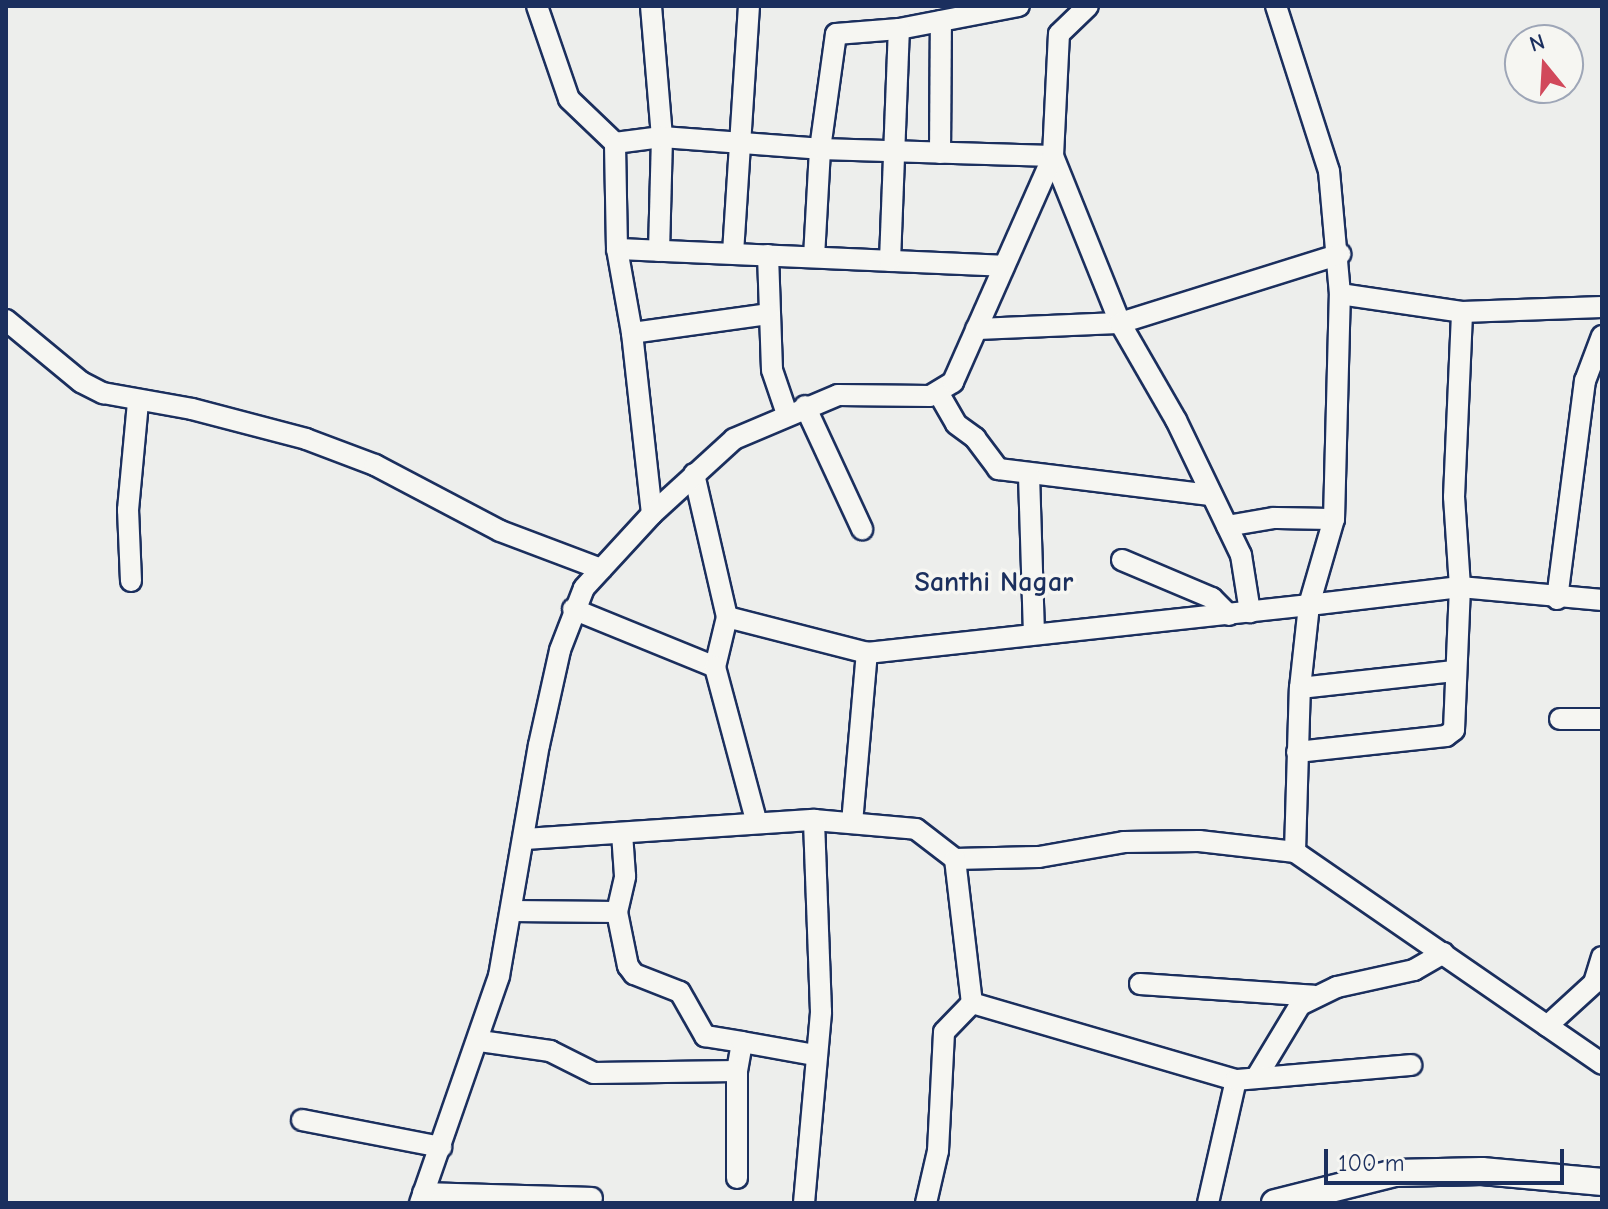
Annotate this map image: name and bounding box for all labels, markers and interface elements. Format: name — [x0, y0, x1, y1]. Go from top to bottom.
north arrow — [1504, 24, 1584, 104]
text: N — [1526, 28, 1548, 58]
district label: Santhi Nagar — [915, 565, 1073, 599]
scale bar — [1328, 1133, 1568, 1183]
text: 100 m — [1338, 1149, 1405, 1177]

